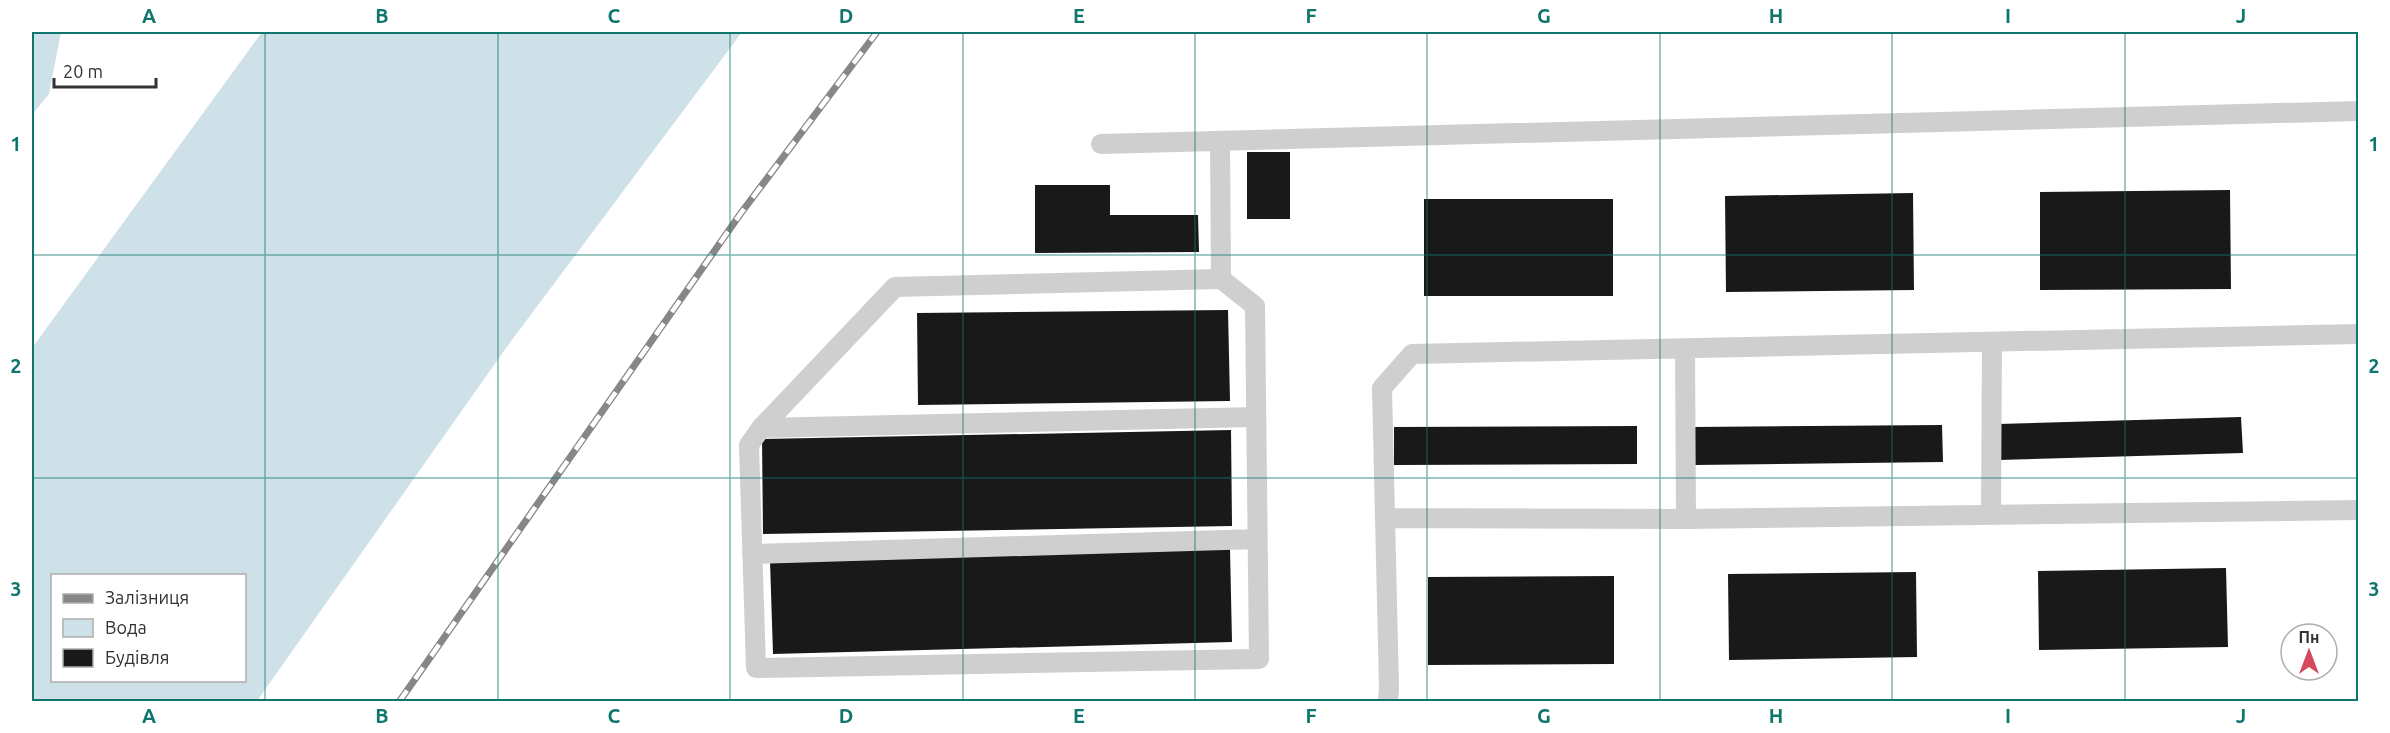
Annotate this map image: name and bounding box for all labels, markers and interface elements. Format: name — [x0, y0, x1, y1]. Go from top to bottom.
text: A — [142, 4, 156, 27]
text: B — [375, 4, 389, 27]
text: C — [608, 4, 621, 27]
text: D — [839, 4, 853, 27]
text: E — [1073, 4, 1085, 27]
text: F — [1305, 4, 1317, 27]
text: G — [1537, 4, 1551, 27]
text: H — [1769, 4, 1783, 27]
text: I — [2005, 4, 2011, 27]
text: J — [2236, 4, 2246, 27]
scale bar — [54, 51, 156, 89]
text: 20 m — [63, 61, 103, 81]
text: 1 — [10, 132, 22, 155]
text: 1 — [2368, 132, 2380, 155]
text: 2 — [10, 354, 22, 377]
text: 2 — [2368, 354, 2380, 377]
legend — [51, 574, 246, 682]
text: 3 — [10, 577, 22, 600]
text: 3 — [2368, 577, 2380, 600]
text: Залізниця — [105, 587, 189, 607]
text: Вода — [105, 617, 147, 637]
north arrow — [2279, 622, 2339, 682]
text: Пн — [2299, 628, 2319, 646]
text: Будівля — [105, 647, 170, 667]
text: A — [142, 704, 156, 727]
text: B — [375, 704, 389, 727]
text: C — [608, 704, 621, 727]
text: D — [839, 704, 853, 727]
text: E — [1073, 704, 1085, 727]
text: F — [1305, 704, 1317, 727]
text: G — [1537, 704, 1551, 727]
text: H — [1769, 704, 1783, 727]
text: I — [2005, 704, 2011, 727]
text: J — [2236, 704, 2246, 727]

